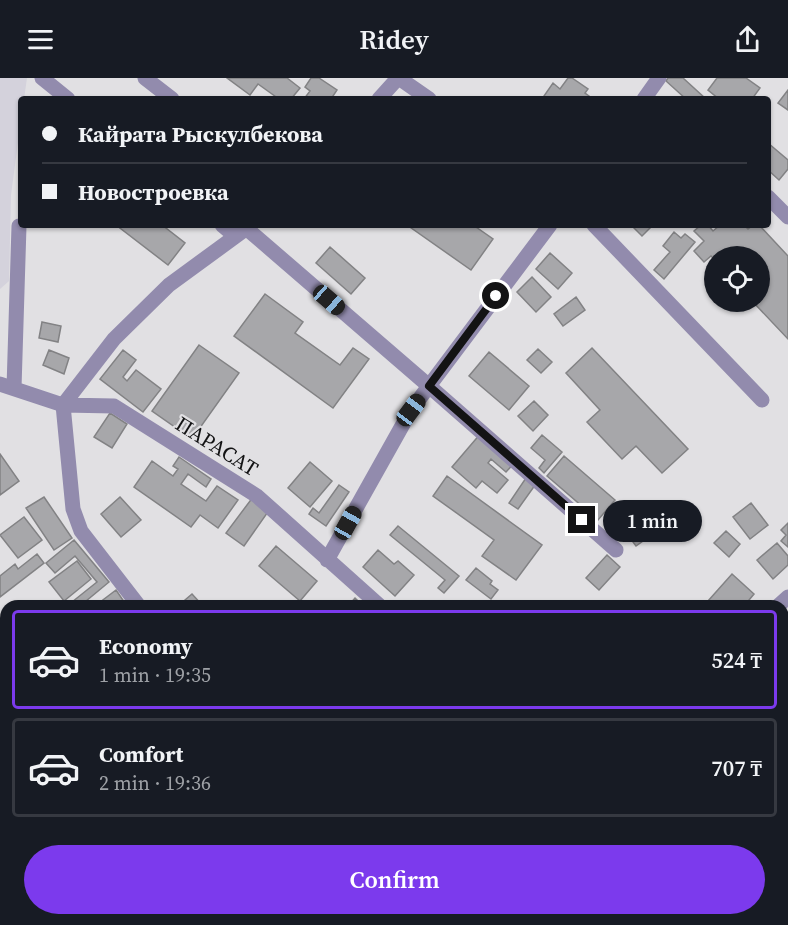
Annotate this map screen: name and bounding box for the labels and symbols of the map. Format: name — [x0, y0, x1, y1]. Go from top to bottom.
car — [310, 281, 348, 319]
route start — [482, 282, 509, 309]
car — [393, 390, 429, 430]
street label: ПАРАСАТ — [170, 409, 264, 483]
callout: 1 min — [603, 499, 702, 541]
car — [331, 503, 365, 543]
route end — [568, 506, 595, 533]

